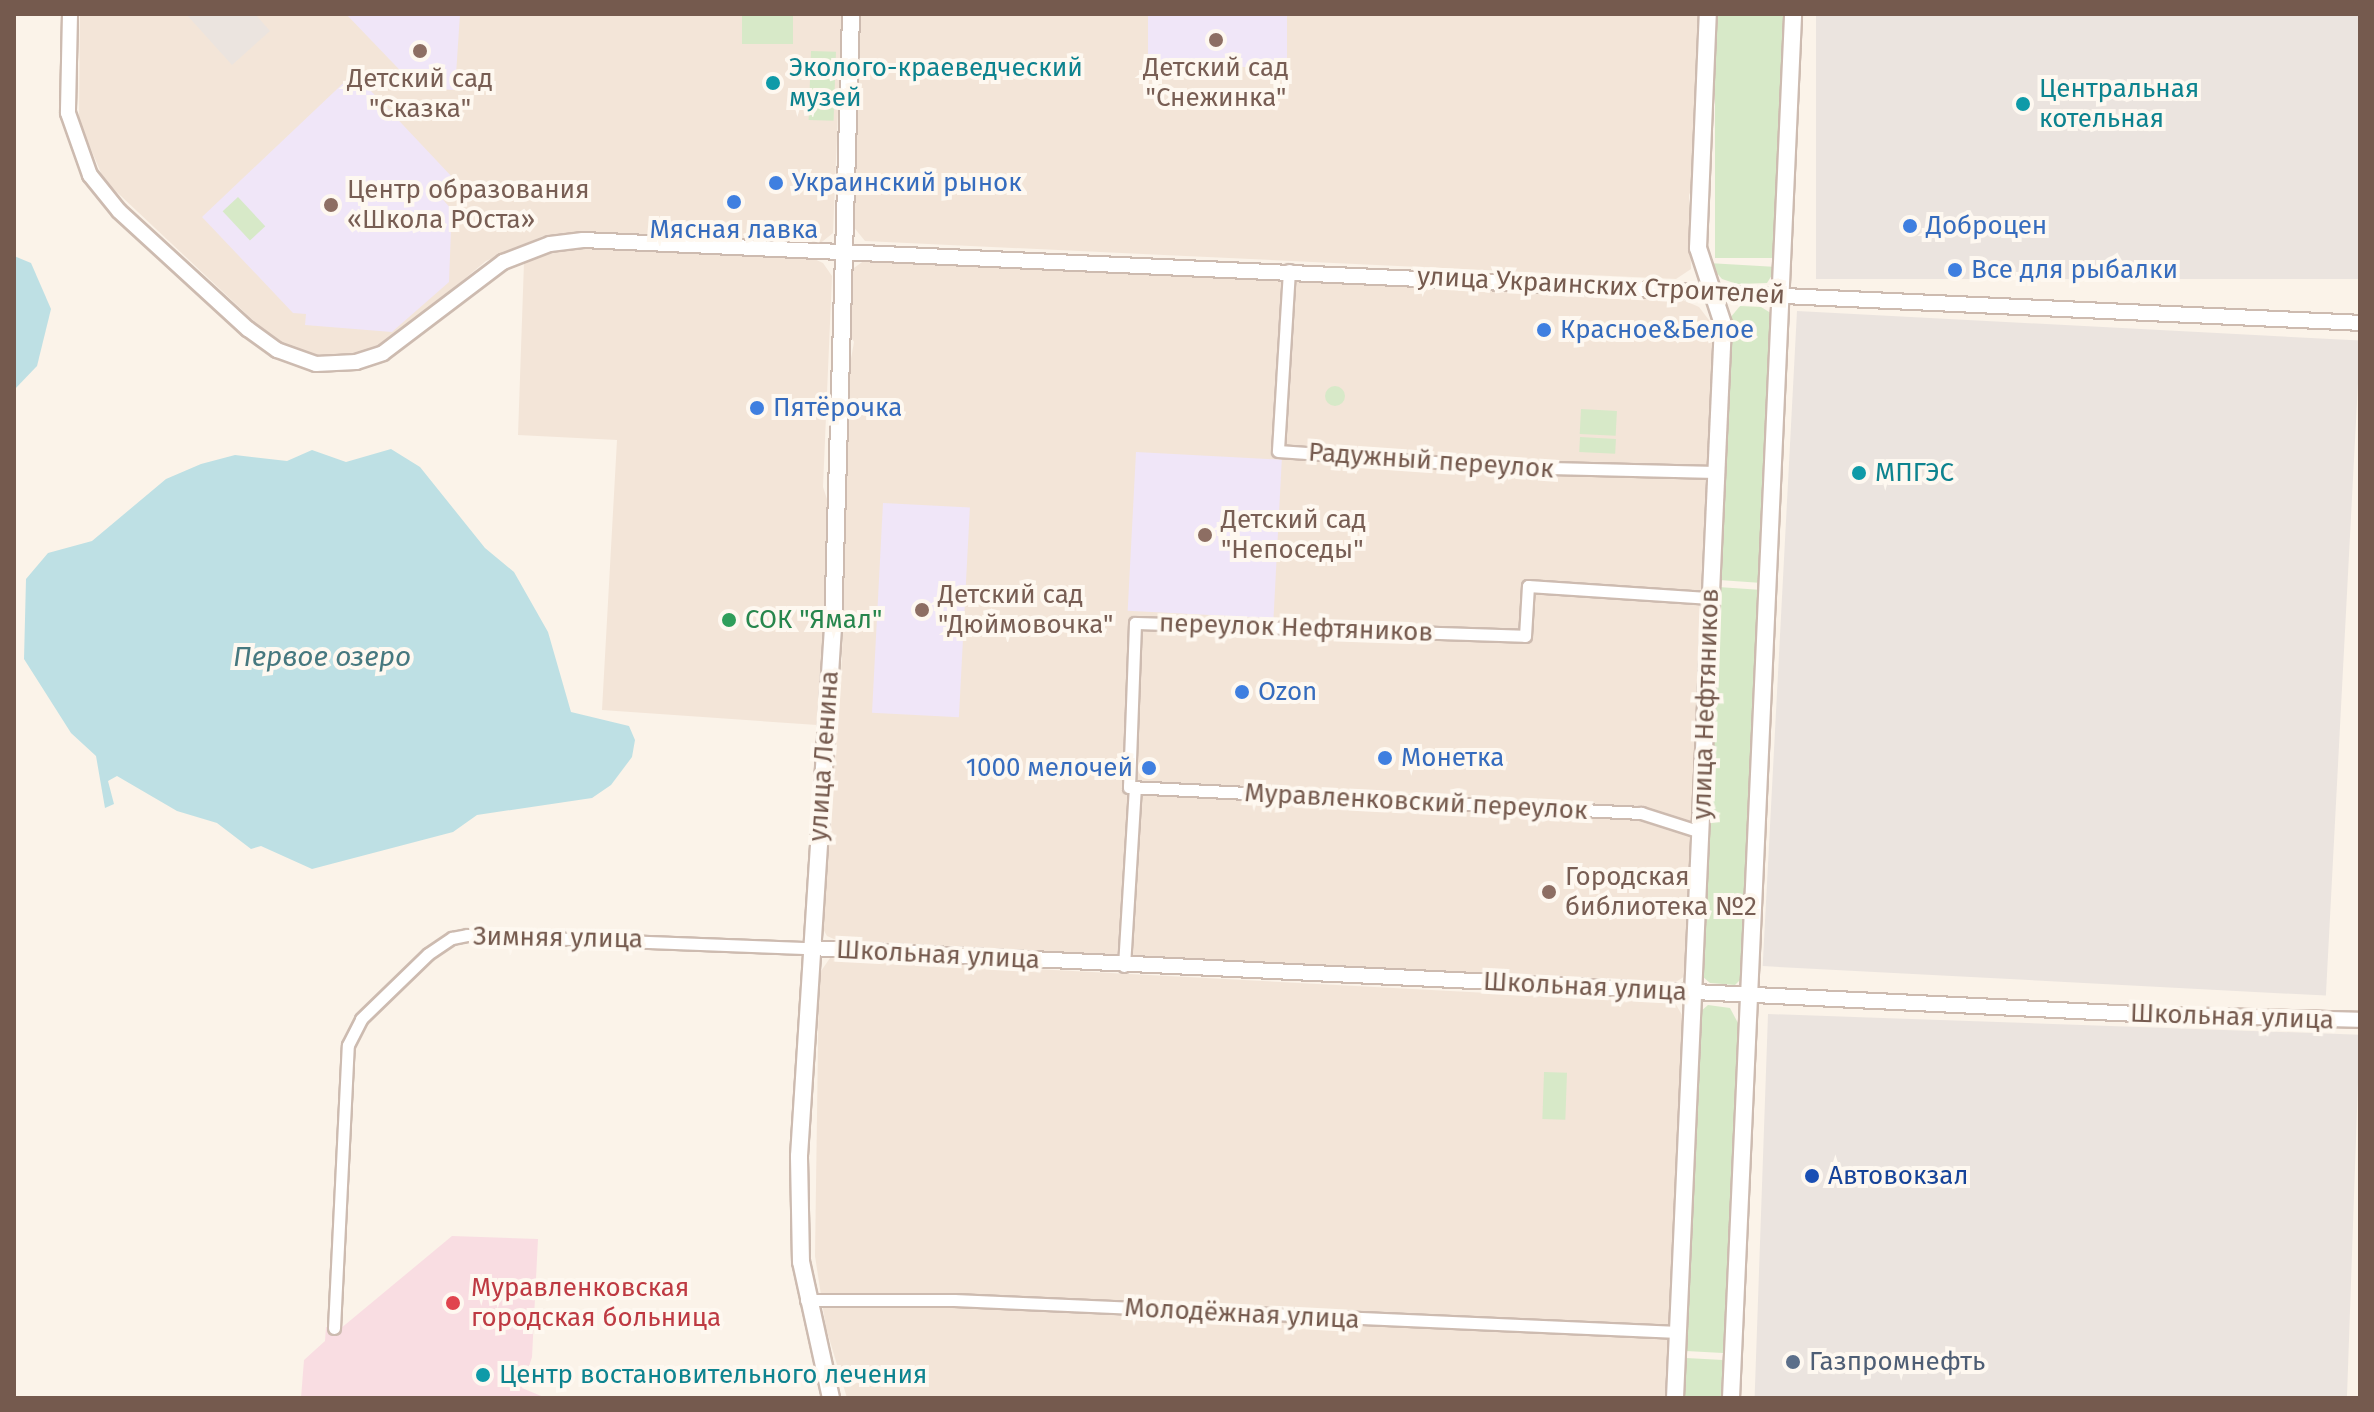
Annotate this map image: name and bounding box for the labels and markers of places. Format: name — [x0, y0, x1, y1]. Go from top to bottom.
marker: Детский сад "Снежинка" — [1207, 31, 1225, 49]
marker: Детский сад "Сказка" — [411, 42, 429, 60]
place label: Эколого-краеведческий музей — [789, 52, 1083, 114]
place label: Детский сад "Снежинка" — [1143, 52, 1289, 114]
place label: Детский сад "Сказка" — [347, 63, 493, 124]
place label: Центральная котельная — [2039, 73, 2199, 134]
marker: Эколого-краеведческий музей — [764, 74, 782, 92]
marker: Центральная котельная — [2014, 95, 2032, 113]
place label: Украинский рынок — [792, 167, 1022, 199]
place label: Центр образования «Школа РОста» — [347, 174, 589, 236]
marker: Украинский рынок — [767, 174, 785, 192]
marker: Мясная лавка — [725, 193, 743, 211]
marker: Центр образования «Школа РОста» — [322, 196, 340, 214]
place label: Доброцен — [1926, 210, 2047, 242]
place label: Мясная лавка — [650, 214, 818, 246]
marker: Доброцен — [1901, 217, 1919, 235]
place label: Все для рыбалки — [1971, 254, 2178, 286]
marker: Все для рыбалки — [1946, 261, 1964, 279]
place label: Красное&Белое — [1560, 314, 1754, 346]
marker: Красное&Белое — [1535, 321, 1553, 339]
place label: Пятёрочка — [773, 392, 902, 424]
marker: Пятёрочка — [748, 399, 766, 417]
place label: МПГЭС — [1875, 457, 1954, 489]
marker: МПГЭС — [1850, 464, 1868, 482]
place label: Детский сад "Непоседы" — [1221, 504, 1366, 566]
marker: Детский сад "Непоседы" — [1196, 526, 1214, 544]
place label: Детский сад "Дюймовочка" — [938, 579, 1113, 640]
marker: Детский сад "Дюймовочка" — [913, 601, 931, 619]
place label: СОК "Ямал" — [745, 604, 882, 636]
marker: СОК "Ямал" — [720, 611, 738, 629]
place label: Ozon — [1258, 676, 1317, 708]
marker: Ozon — [1233, 683, 1251, 701]
place label: Монетка — [1401, 742, 1504, 774]
marker: Монетка — [1376, 749, 1394, 767]
place label: 1000 мелочей — [966, 752, 1133, 784]
marker: 1000 мелочей — [1140, 759, 1158, 777]
place label: Городская библиотека №2 — [1565, 861, 1757, 922]
marker: Городская библиотека №2 — [1540, 883, 1558, 901]
place label: Автовокзал — [1828, 1160, 1968, 1192]
marker: Автовокзал — [1803, 1167, 1821, 1185]
place label: Муравленковская городская больница — [471, 1272, 721, 1334]
marker: Муравленковская городская больница — [442, 1292, 464, 1314]
place label: Газпромнефть — [1809, 1346, 1985, 1378]
marker: Газпромнефть — [1784, 1353, 1802, 1371]
place label: Центр востановительного лечения — [499, 1359, 927, 1391]
marker: Центр востановительного лечения — [474, 1366, 492, 1384]

